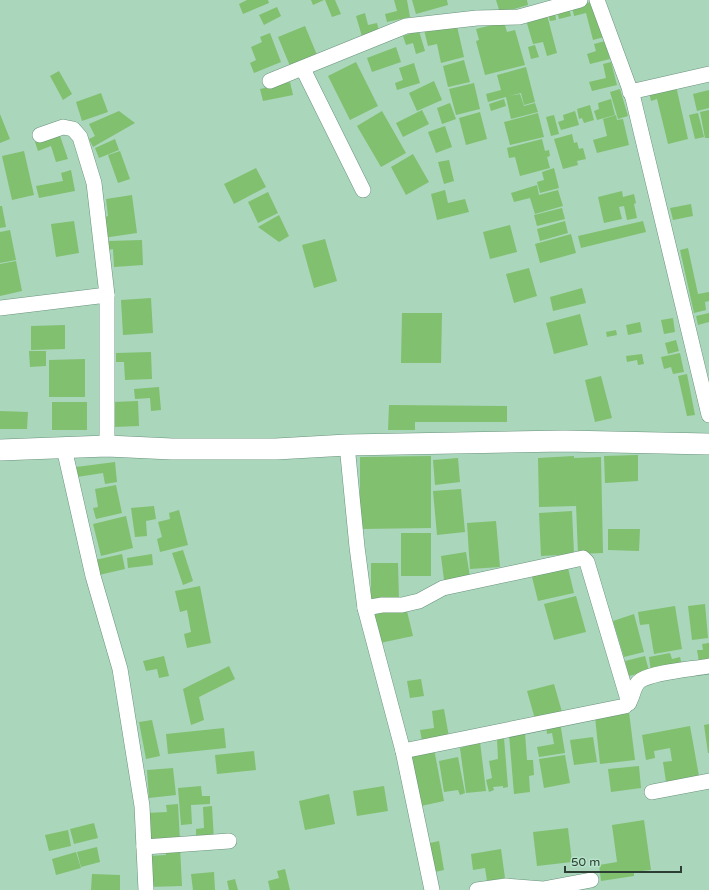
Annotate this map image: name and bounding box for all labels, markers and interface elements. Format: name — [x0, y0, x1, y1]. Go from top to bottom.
scale bar — [565, 848, 681, 874]
text: 50 m — [571, 855, 600, 869]

